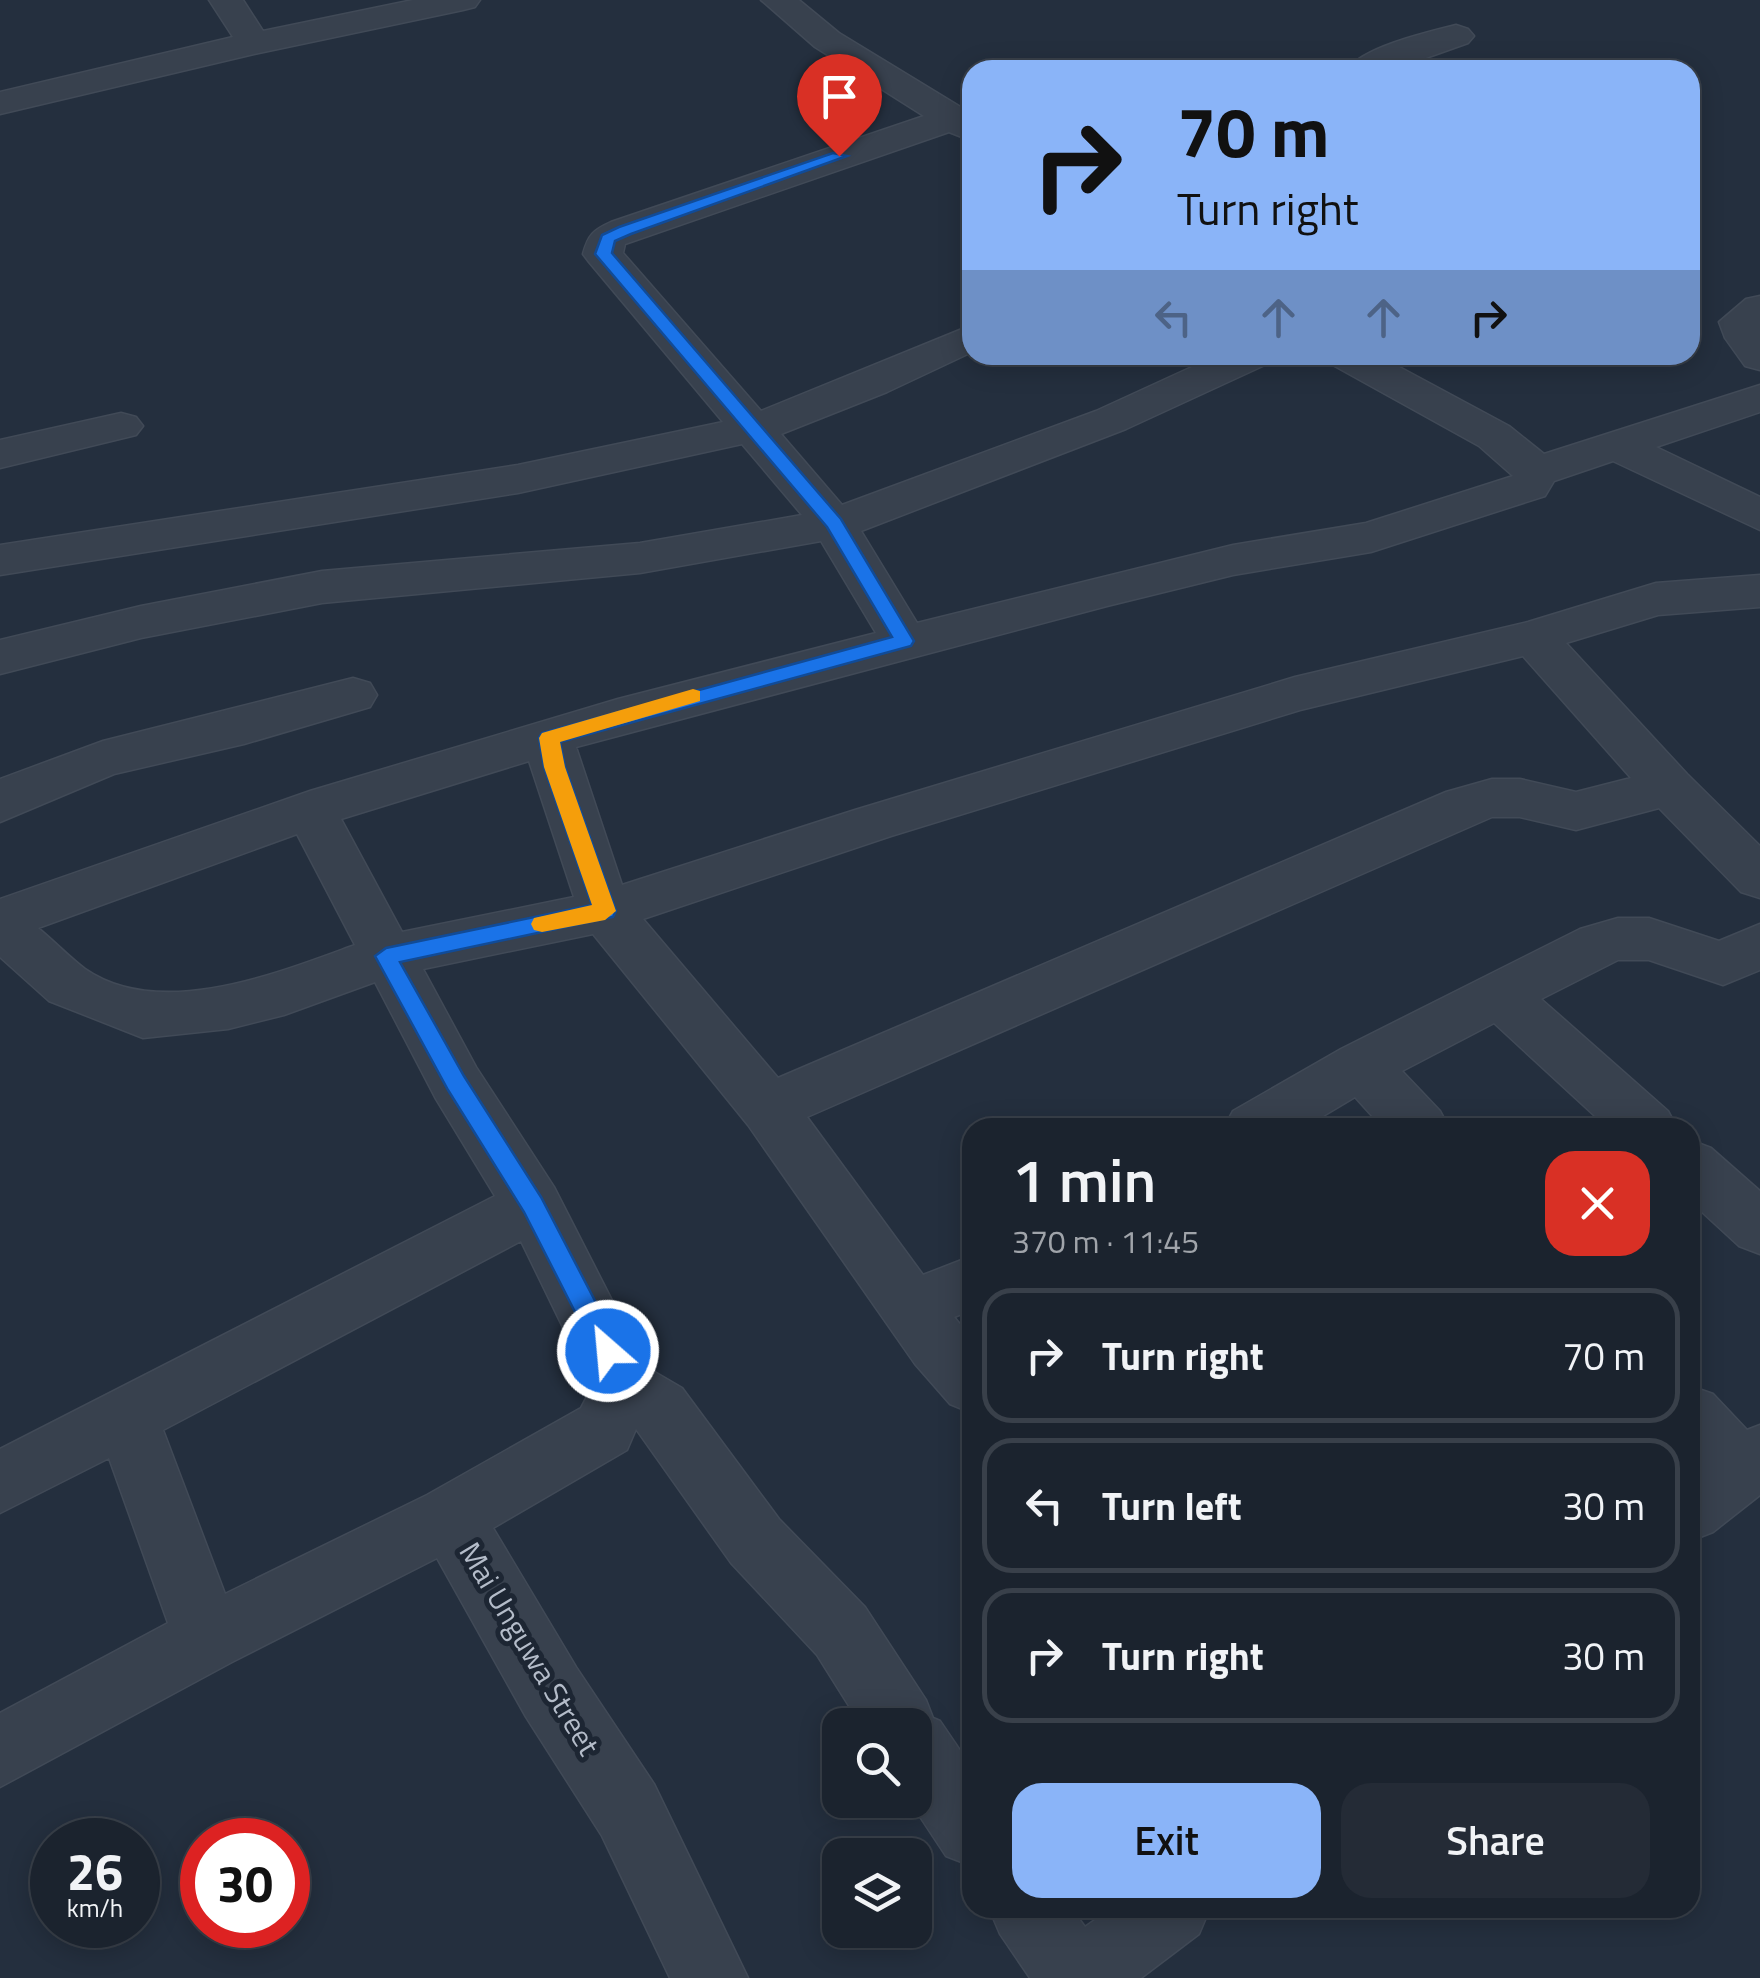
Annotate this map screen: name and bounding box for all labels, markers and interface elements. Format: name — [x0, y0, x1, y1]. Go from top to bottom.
pin — [797, 54, 882, 157]
icon: arrive — [812, 69, 867, 124]
text: 70 m — [1177, 78, 1330, 184]
icon: right — [1012, 100, 1142, 230]
text: Turn right — [1177, 174, 1359, 242]
icon: left — [1146, 290, 1201, 345]
icon: ahead — [1251, 290, 1306, 345]
icon: ahead — [1356, 290, 1411, 345]
icon: right — [1461, 290, 1516, 345]
text: 1 min — [1012, 1134, 1156, 1225]
button: close — [1545, 1151, 1650, 1256]
text: 370 m · 11:45 — [1012, 1217, 1199, 1265]
position arrow — [556, 1299, 660, 1403]
text: Turn right — [1102, 1327, 1264, 1385]
text: 70 m — [1562, 1327, 1645, 1385]
icon: right — [1017, 1328, 1072, 1383]
text: Turn left — [1102, 1477, 1242, 1535]
text: 30 m — [1562, 1477, 1645, 1535]
icon: left — [1017, 1478, 1072, 1533]
street label: Mai Unguwa Street — [448, 1533, 612, 1764]
text: Turn right — [1102, 1627, 1264, 1685]
text: 30 m — [1562, 1627, 1645, 1685]
icon: right — [1017, 1628, 1072, 1683]
map controls — [822, 1708, 932, 1948]
button: search — [822, 1708, 932, 1818]
button: Exit — [1012, 1783, 1321, 1898]
button: Share — [1341, 1783, 1650, 1898]
speed limit sign: 30 — [180, 1818, 310, 1948]
text: 26 — [67, 1833, 123, 1909]
button: layers — [822, 1838, 932, 1948]
text: km/h — [67, 1889, 123, 1927]

